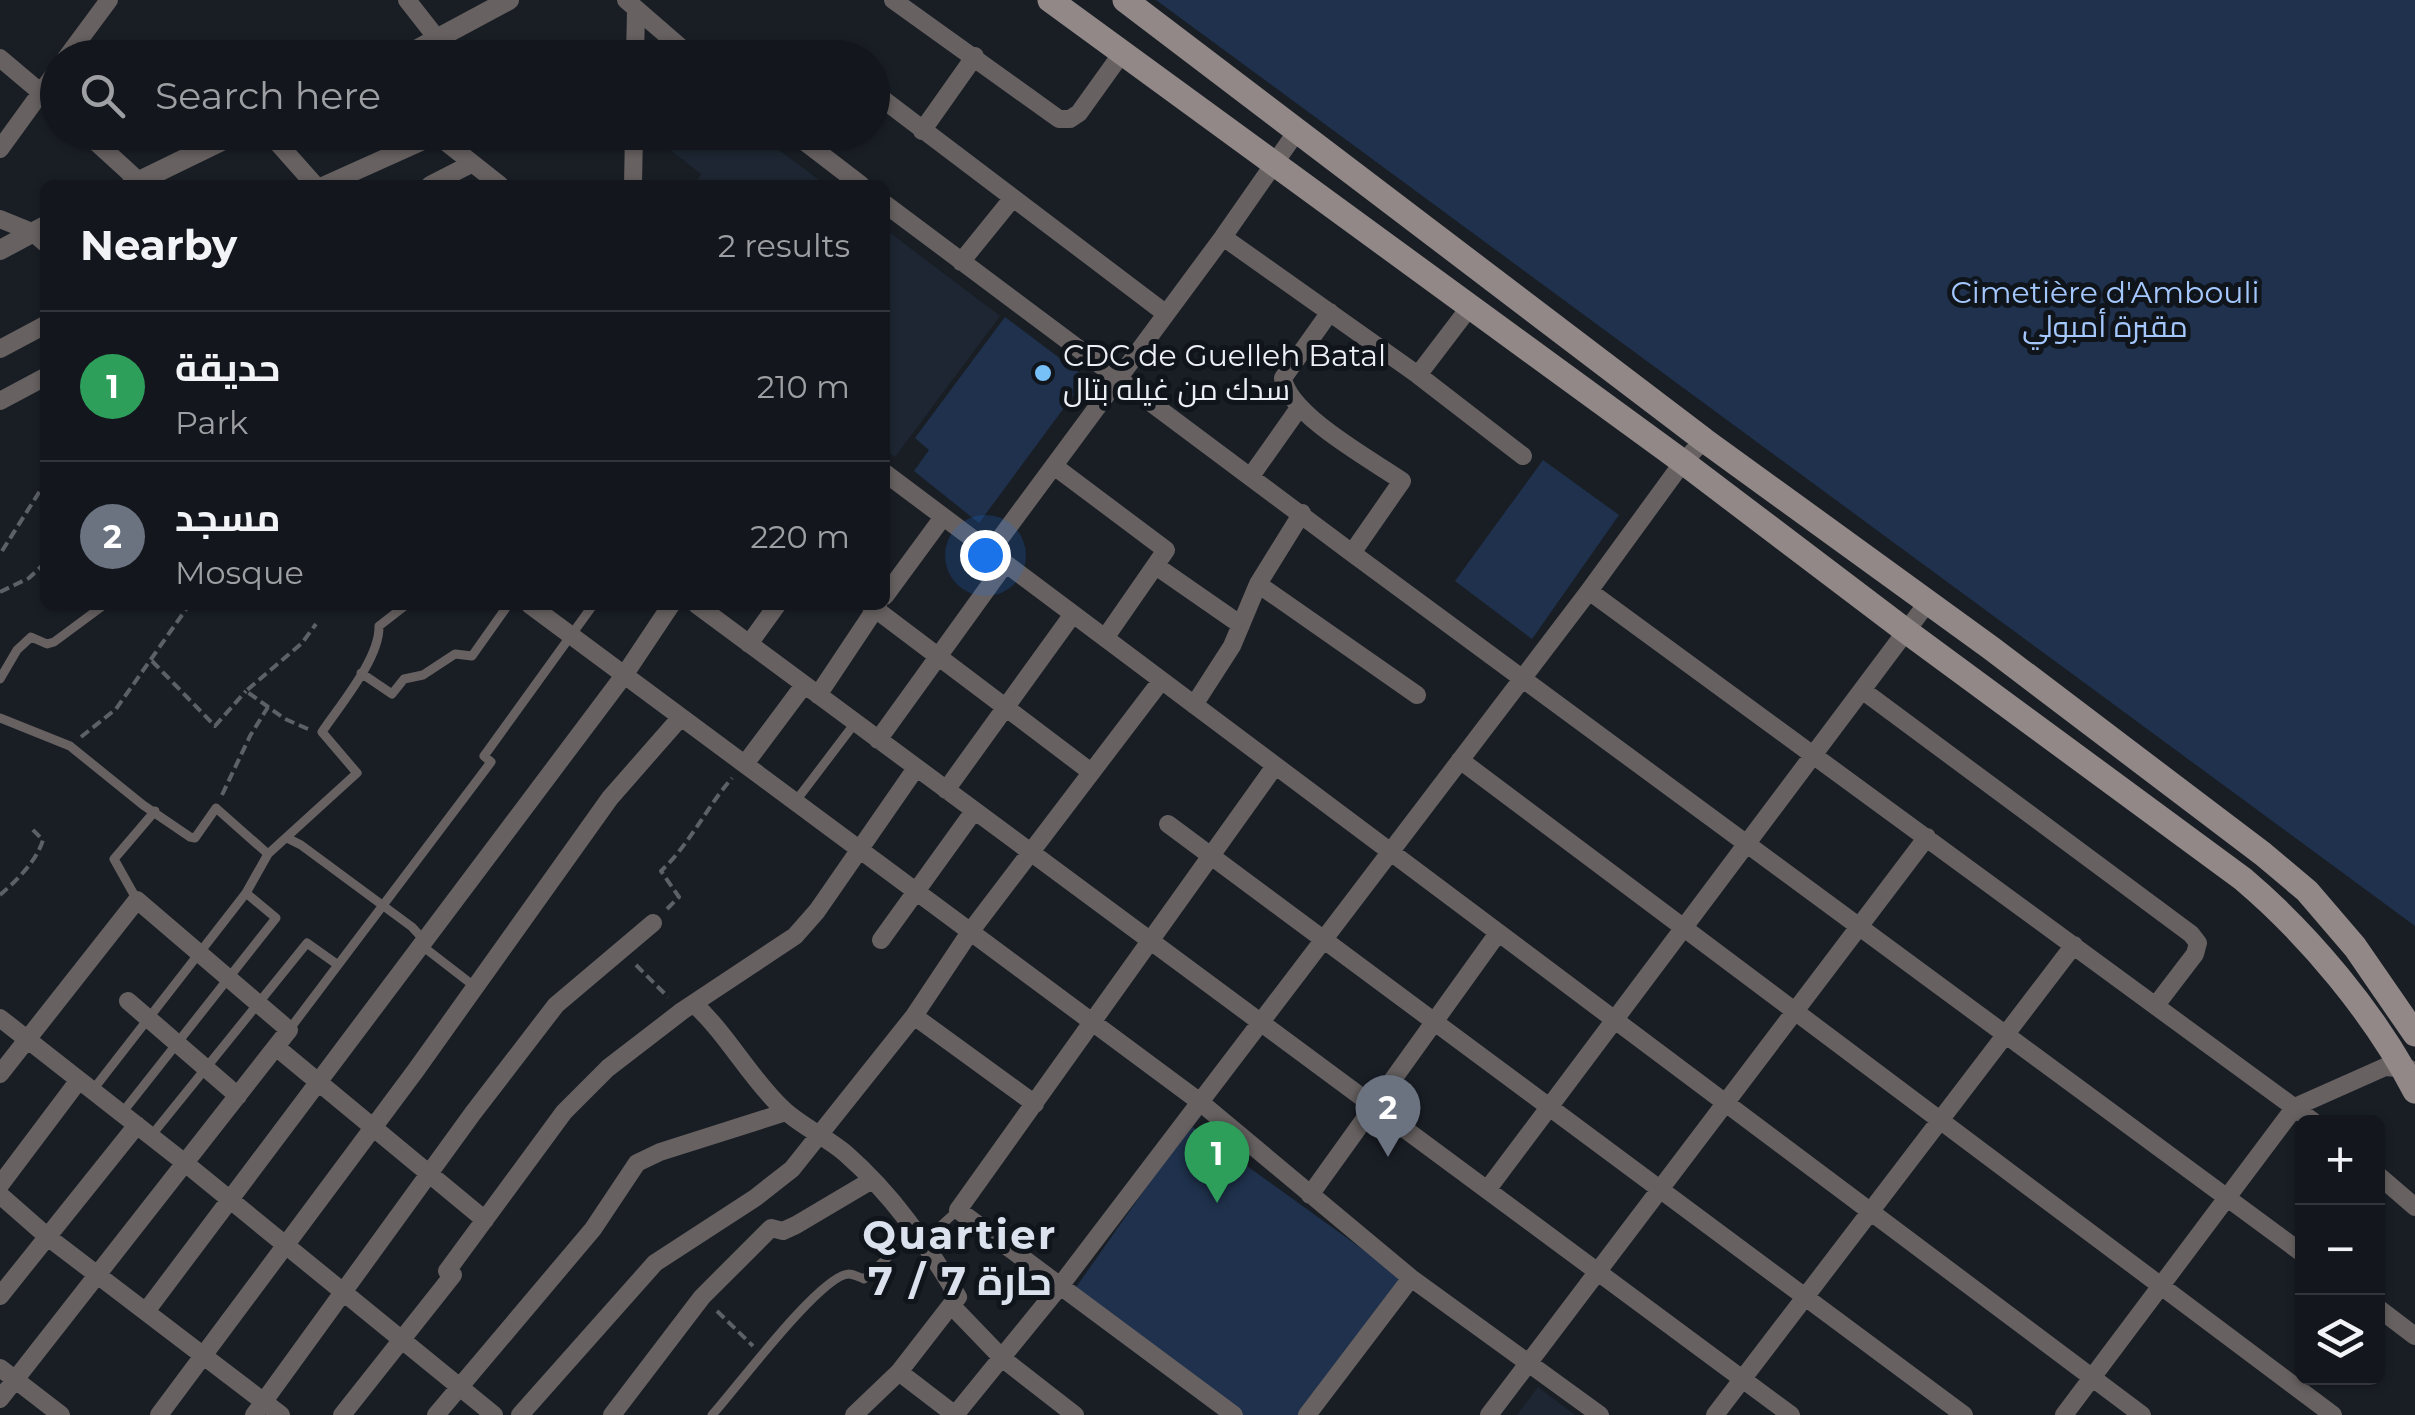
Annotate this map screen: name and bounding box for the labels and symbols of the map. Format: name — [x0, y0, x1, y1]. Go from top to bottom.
park label: Cimetière d'Ambouli مقبرة أمبولي — [1950, 274, 2260, 350]
place label: CDC de Guelleh Batal سدك من غيله بتال — [1063, 337, 1386, 408]
marker: CDC de Guelleh Batal سدك من غيله بتال — [1032, 362, 1054, 384]
your location — [960, 530, 1011, 581]
pin: 2 — [1356, 1074, 1420, 1157]
pin: 1 — [1184, 1120, 1250, 1203]
district label: Quartier 7 / حارة 7 — [862, 1210, 1058, 1305]

